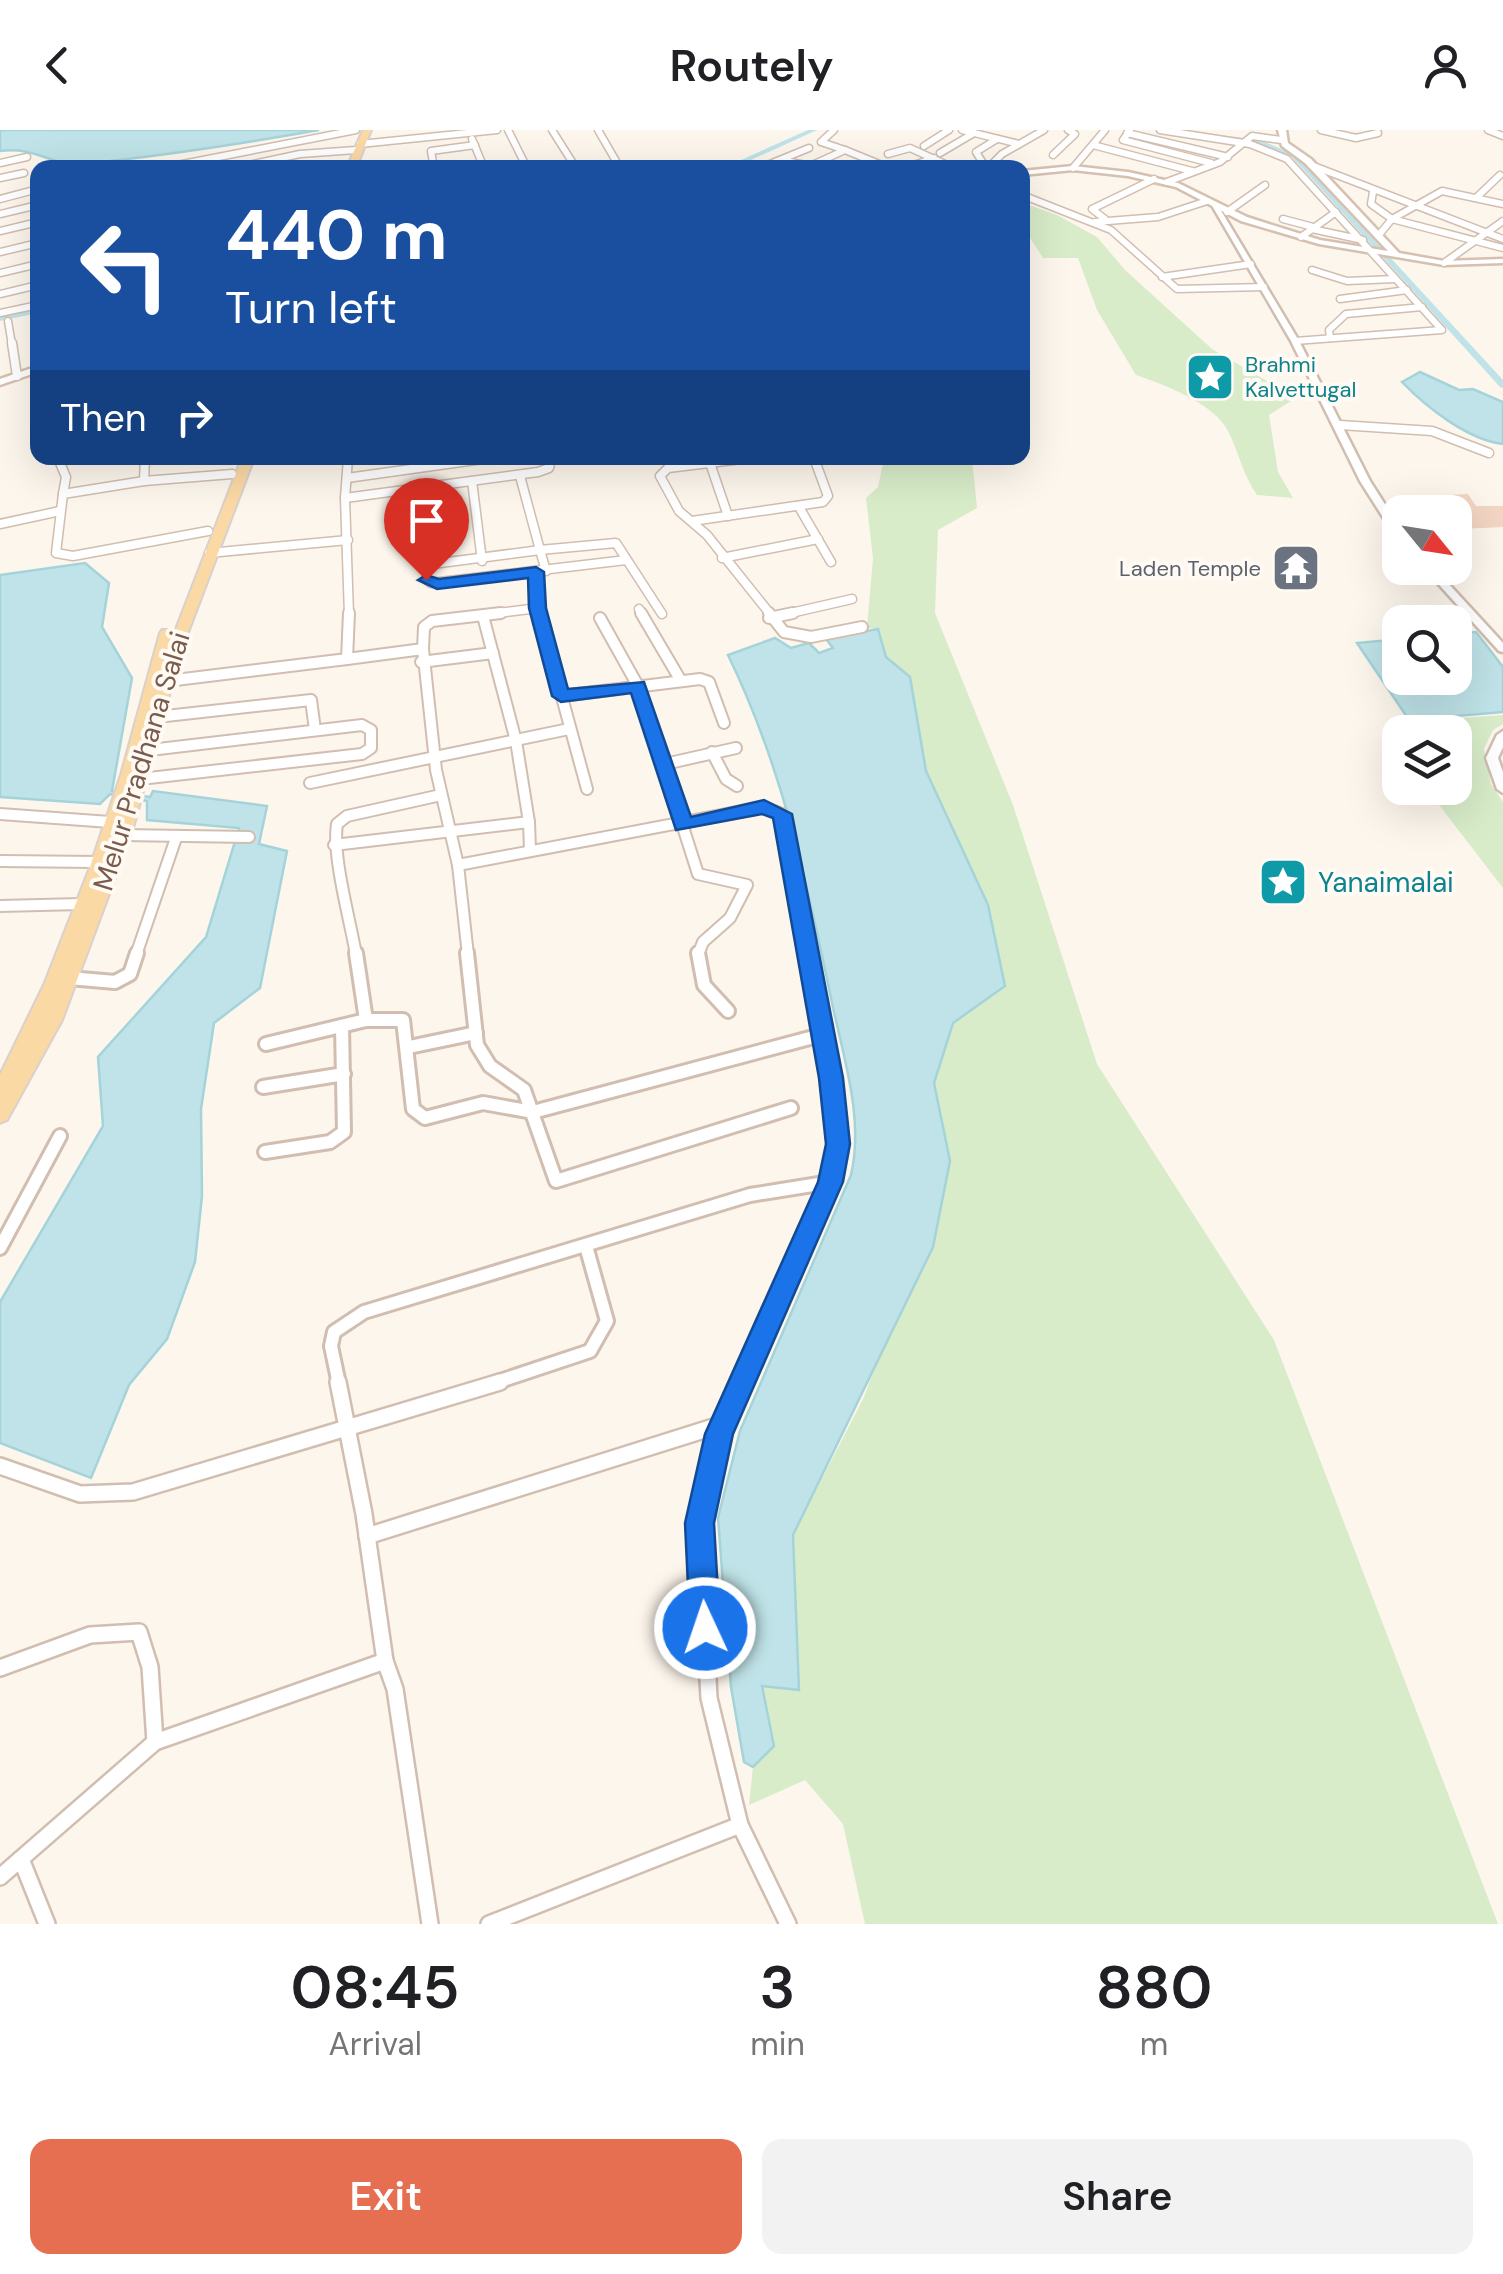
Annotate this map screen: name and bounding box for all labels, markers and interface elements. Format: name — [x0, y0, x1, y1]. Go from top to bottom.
text: Routely — [670, 36, 833, 95]
icon: back — [30, 38, 85, 93]
icon: person — [1418, 38, 1473, 93]
text: 440 m — [225, 190, 448, 281]
icon: left — [60, 200, 190, 330]
text: Turn left — [225, 278, 397, 337]
place label: Brahmi Kalvettugal — [1245, 350, 1356, 404]
place icon: Brahmi Kalvettugal — [1184, 351, 1236, 403]
icon: right — [167, 390, 222, 445]
text: Then — [60, 393, 147, 443]
pin — [384, 478, 469, 581]
icon: arrive — [399, 493, 454, 548]
north arrow — [1382, 495, 1472, 585]
map controls — [1382, 495, 1472, 805]
temple icon: Laden Temple — [1270, 542, 1322, 594]
place label: Laden Temple — [1119, 554, 1261, 583]
button: search — [1382, 605, 1472, 695]
street label: Melur Pradhana Salai — [85, 627, 198, 895]
button: layers — [1382, 715, 1472, 805]
place icon: Yanaimalai — [1257, 856, 1309, 908]
place label: Yanaimalai — [1318, 864, 1454, 901]
position arrow — [653, 1576, 757, 1680]
text: 08:45 — [291, 1948, 460, 2027]
text: 3 — [760, 1948, 796, 2027]
text: 880 — [1095, 1948, 1212, 2027]
text: Arrival — [329, 2023, 422, 2065]
text: min — [750, 2023, 805, 2065]
text: m — [1140, 2023, 1168, 2065]
button: Exit — [30, 2139, 742, 2254]
button: Share — [762, 2139, 1473, 2254]

